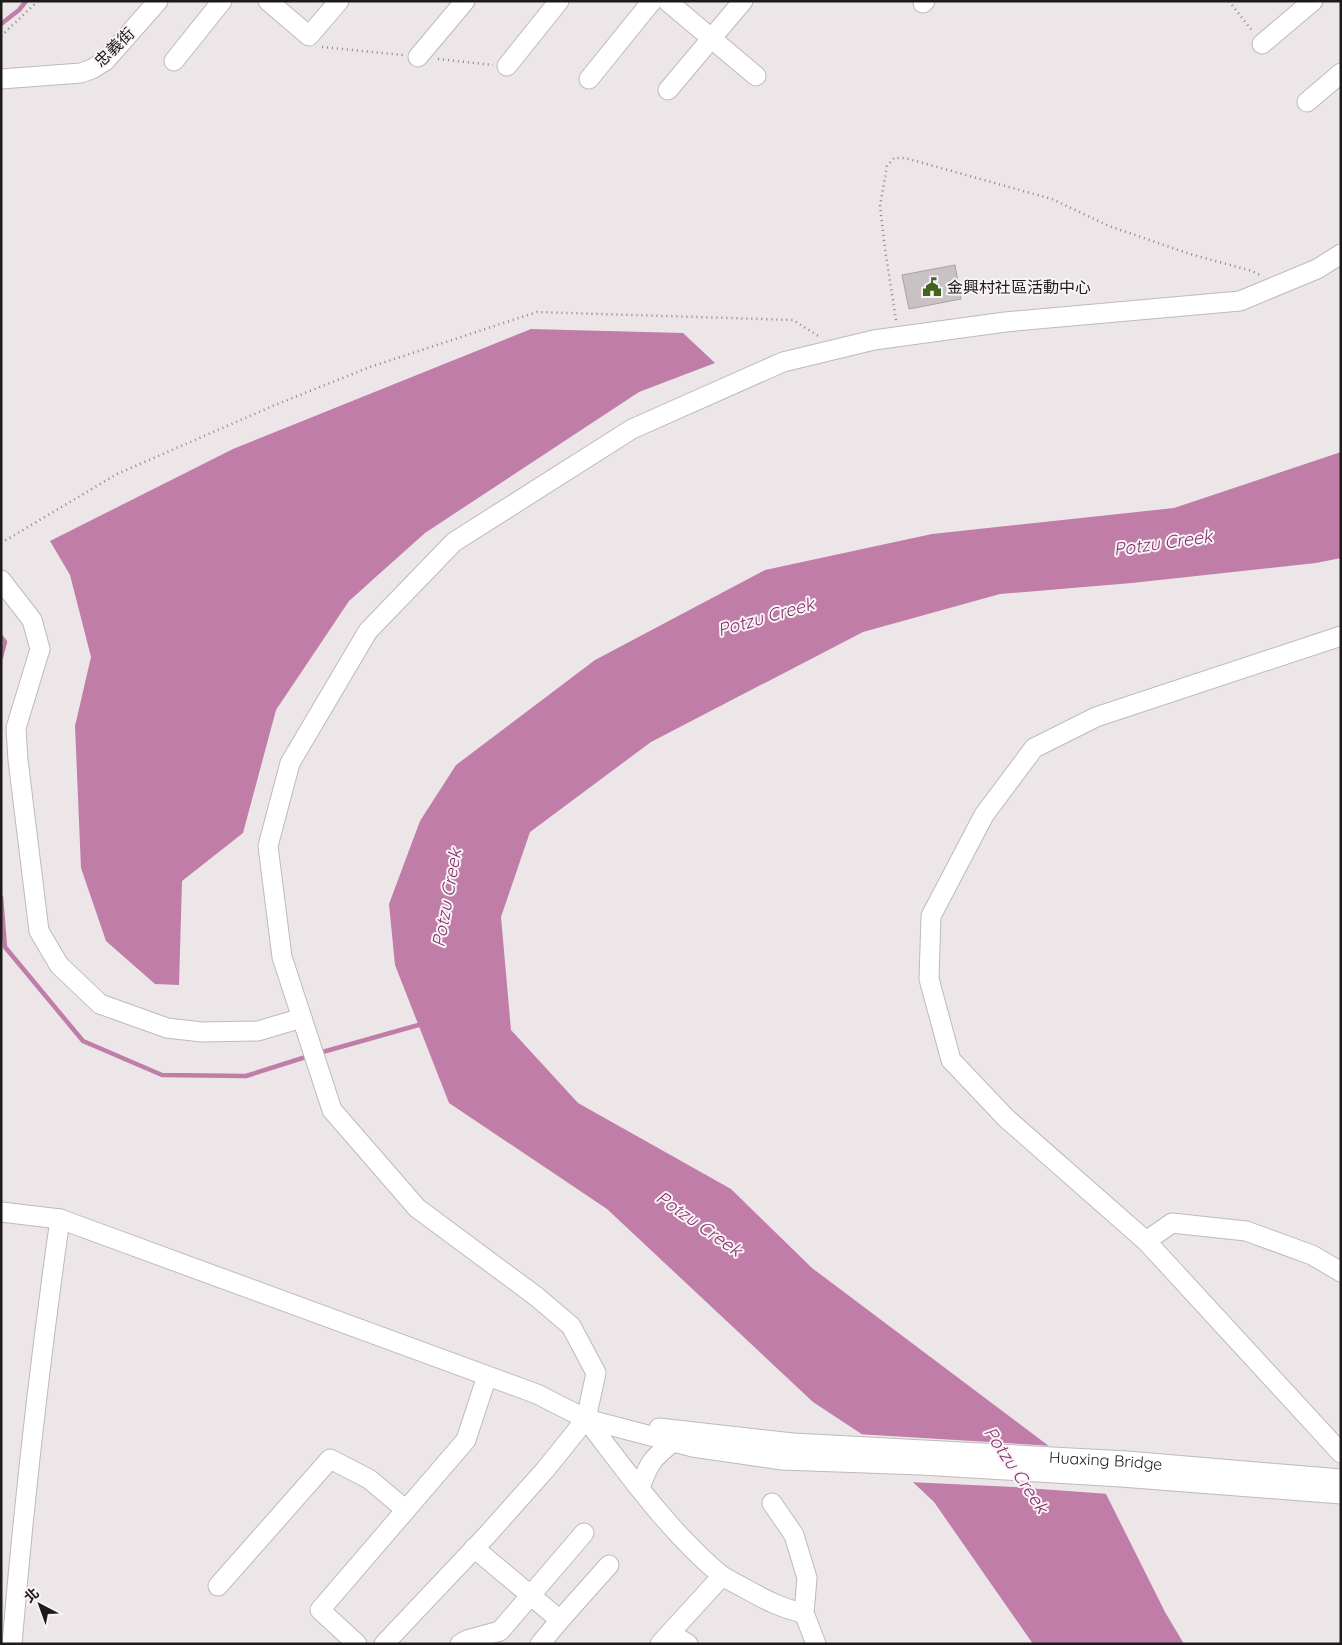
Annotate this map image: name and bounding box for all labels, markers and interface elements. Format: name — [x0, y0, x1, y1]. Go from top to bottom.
street label: 忠義街 — [90, 23, 138, 71]
public building icon: 金興村社區活動中心 — [921, 276, 943, 298]
place label: 金興村社區活動中心 — [947, 277, 1091, 297]
water label: Potzu Creek — [1112, 524, 1215, 561]
water label: Potzu Creek — [715, 591, 818, 641]
water label: Potzu Creek — [427, 846, 467, 949]
water label: Potzu Creek — [652, 1186, 748, 1262]
water label: Potzu Creek — [979, 1422, 1055, 1519]
street label: Huaxing Bridge — [1048, 1447, 1163, 1474]
north arrow — [15, 1580, 65, 1630]
text: 北 — [20, 1584, 43, 1607]

